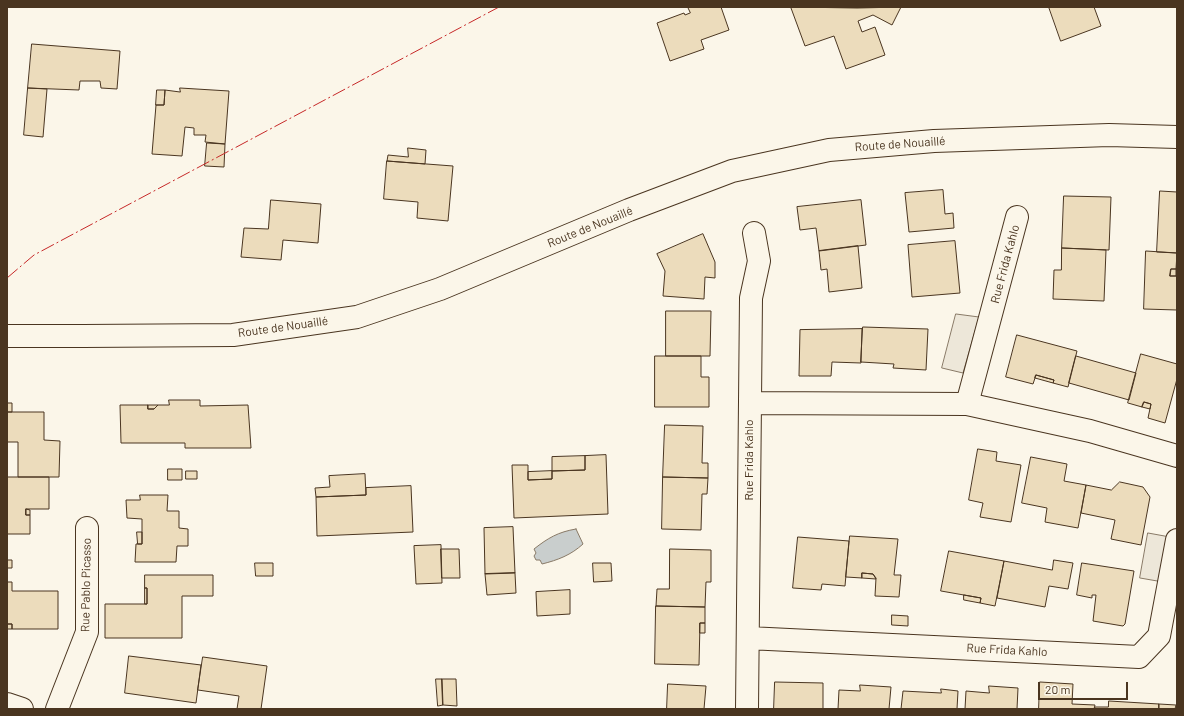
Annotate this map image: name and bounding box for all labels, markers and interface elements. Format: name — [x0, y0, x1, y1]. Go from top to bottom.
street label: Route de Nouaillé — [854, 134, 946, 154]
street label: Route de Nouaillé — [545, 203, 635, 251]
street label: Rue Frida Kahlo — [988, 223, 1022, 305]
street label: Route de Nouaillé — [237, 314, 329, 340]
street label: Rue Frida Kahlo — [742, 420, 756, 500]
street label: Rue Pablo Picasso — [78, 538, 94, 632]
street label: Rue Frida Kahlo — [966, 641, 1048, 659]
scale bar — [1040, 674, 1130, 700]
text: 20 m — [1045, 682, 1071, 696]

